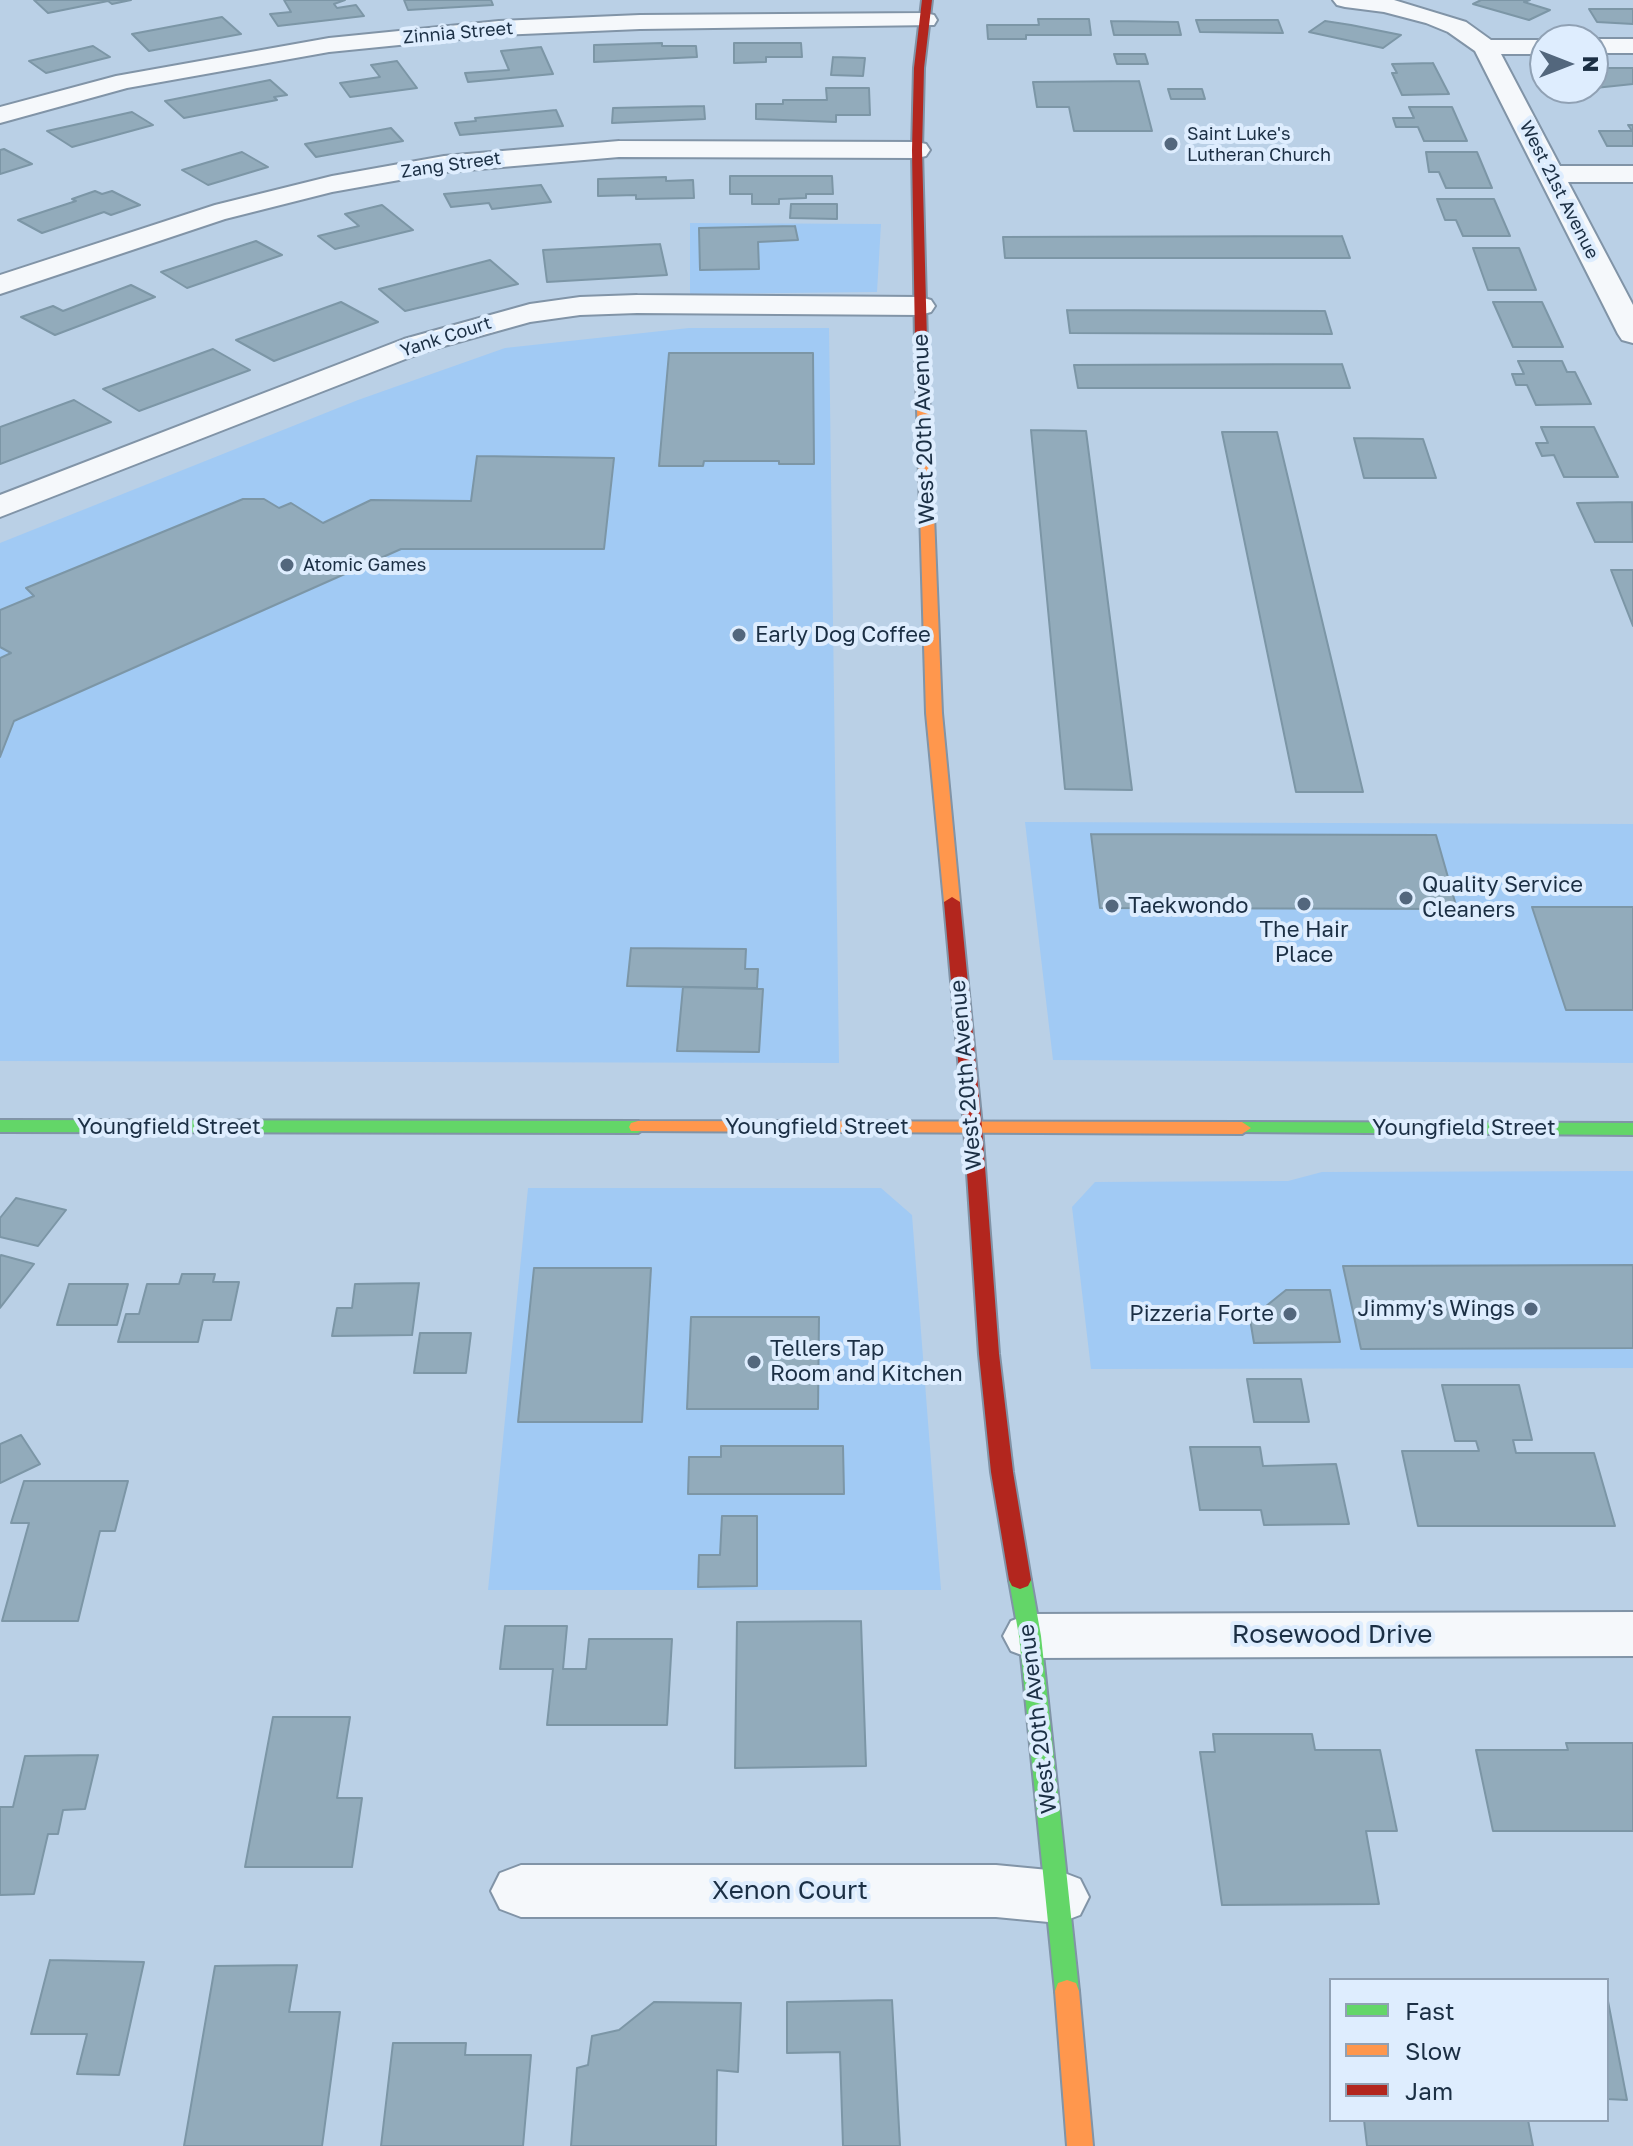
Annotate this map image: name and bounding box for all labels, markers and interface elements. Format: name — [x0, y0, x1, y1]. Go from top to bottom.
street label: Zinnia Street — [402, 17, 514, 49]
north arrow — [1529, 24, 1609, 104]
text: N — [1578, 56, 1605, 72]
street label: West 21st Avenue — [1515, 117, 1603, 263]
place label: Saint Luke's Lutheran Church — [1187, 123, 1331, 166]
marker: Saint Luke's Lutheran Church — [1162, 135, 1180, 153]
street label: Zang Street — [400, 147, 502, 183]
street label: Yank Court — [398, 312, 494, 362]
street label: West 20th Avenue — [907, 333, 941, 525]
place label: Atomic Games — [303, 554, 426, 576]
marker: Atomic Games — [278, 556, 296, 574]
place label: Early Dog Coffee — [755, 622, 931, 648]
marker: Early Dog Coffee — [730, 626, 748, 644]
place label: Quality Service Cleaners — [1422, 872, 1583, 924]
marker: Quality Service Cleaners — [1397, 889, 1415, 907]
place label: Taekwondo — [1128, 893, 1249, 919]
marker: The Hair Place — [1295, 895, 1313, 913]
marker: Taekwondo — [1103, 897, 1121, 915]
place label: The Hair Place — [1259, 917, 1349, 968]
street label: West 20th Avenue — [945, 979, 987, 1171]
street label: Youngfield Street — [77, 1114, 261, 1140]
street label: Youngfield Street — [725, 1114, 909, 1140]
street label: Youngfield Street — [1372, 1115, 1556, 1141]
place label: Jimmy's Wings — [1357, 1296, 1515, 1322]
marker: Jimmy's Wings — [1522, 1300, 1540, 1318]
place label: Pizzeria Forte — [1129, 1301, 1274, 1327]
marker: Pizzeria Forte — [1281, 1305, 1299, 1323]
place label: Tellers Tap Room and Kitchen — [770, 1336, 963, 1388]
marker: Tellers Tap Room and Kitchen — [745, 1353, 763, 1371]
street label: Rosewood Drive — [1232, 1619, 1432, 1651]
street label: West 20th Avenue — [1013, 1623, 1063, 1815]
street label: Xenon Court — [712, 1875, 868, 1907]
legend — [1329, 1978, 1609, 2122]
text: Fast — [1405, 1996, 1455, 2025]
text: Slow — [1405, 2036, 1461, 2065]
text: Jam — [1405, 2076, 1453, 2105]

